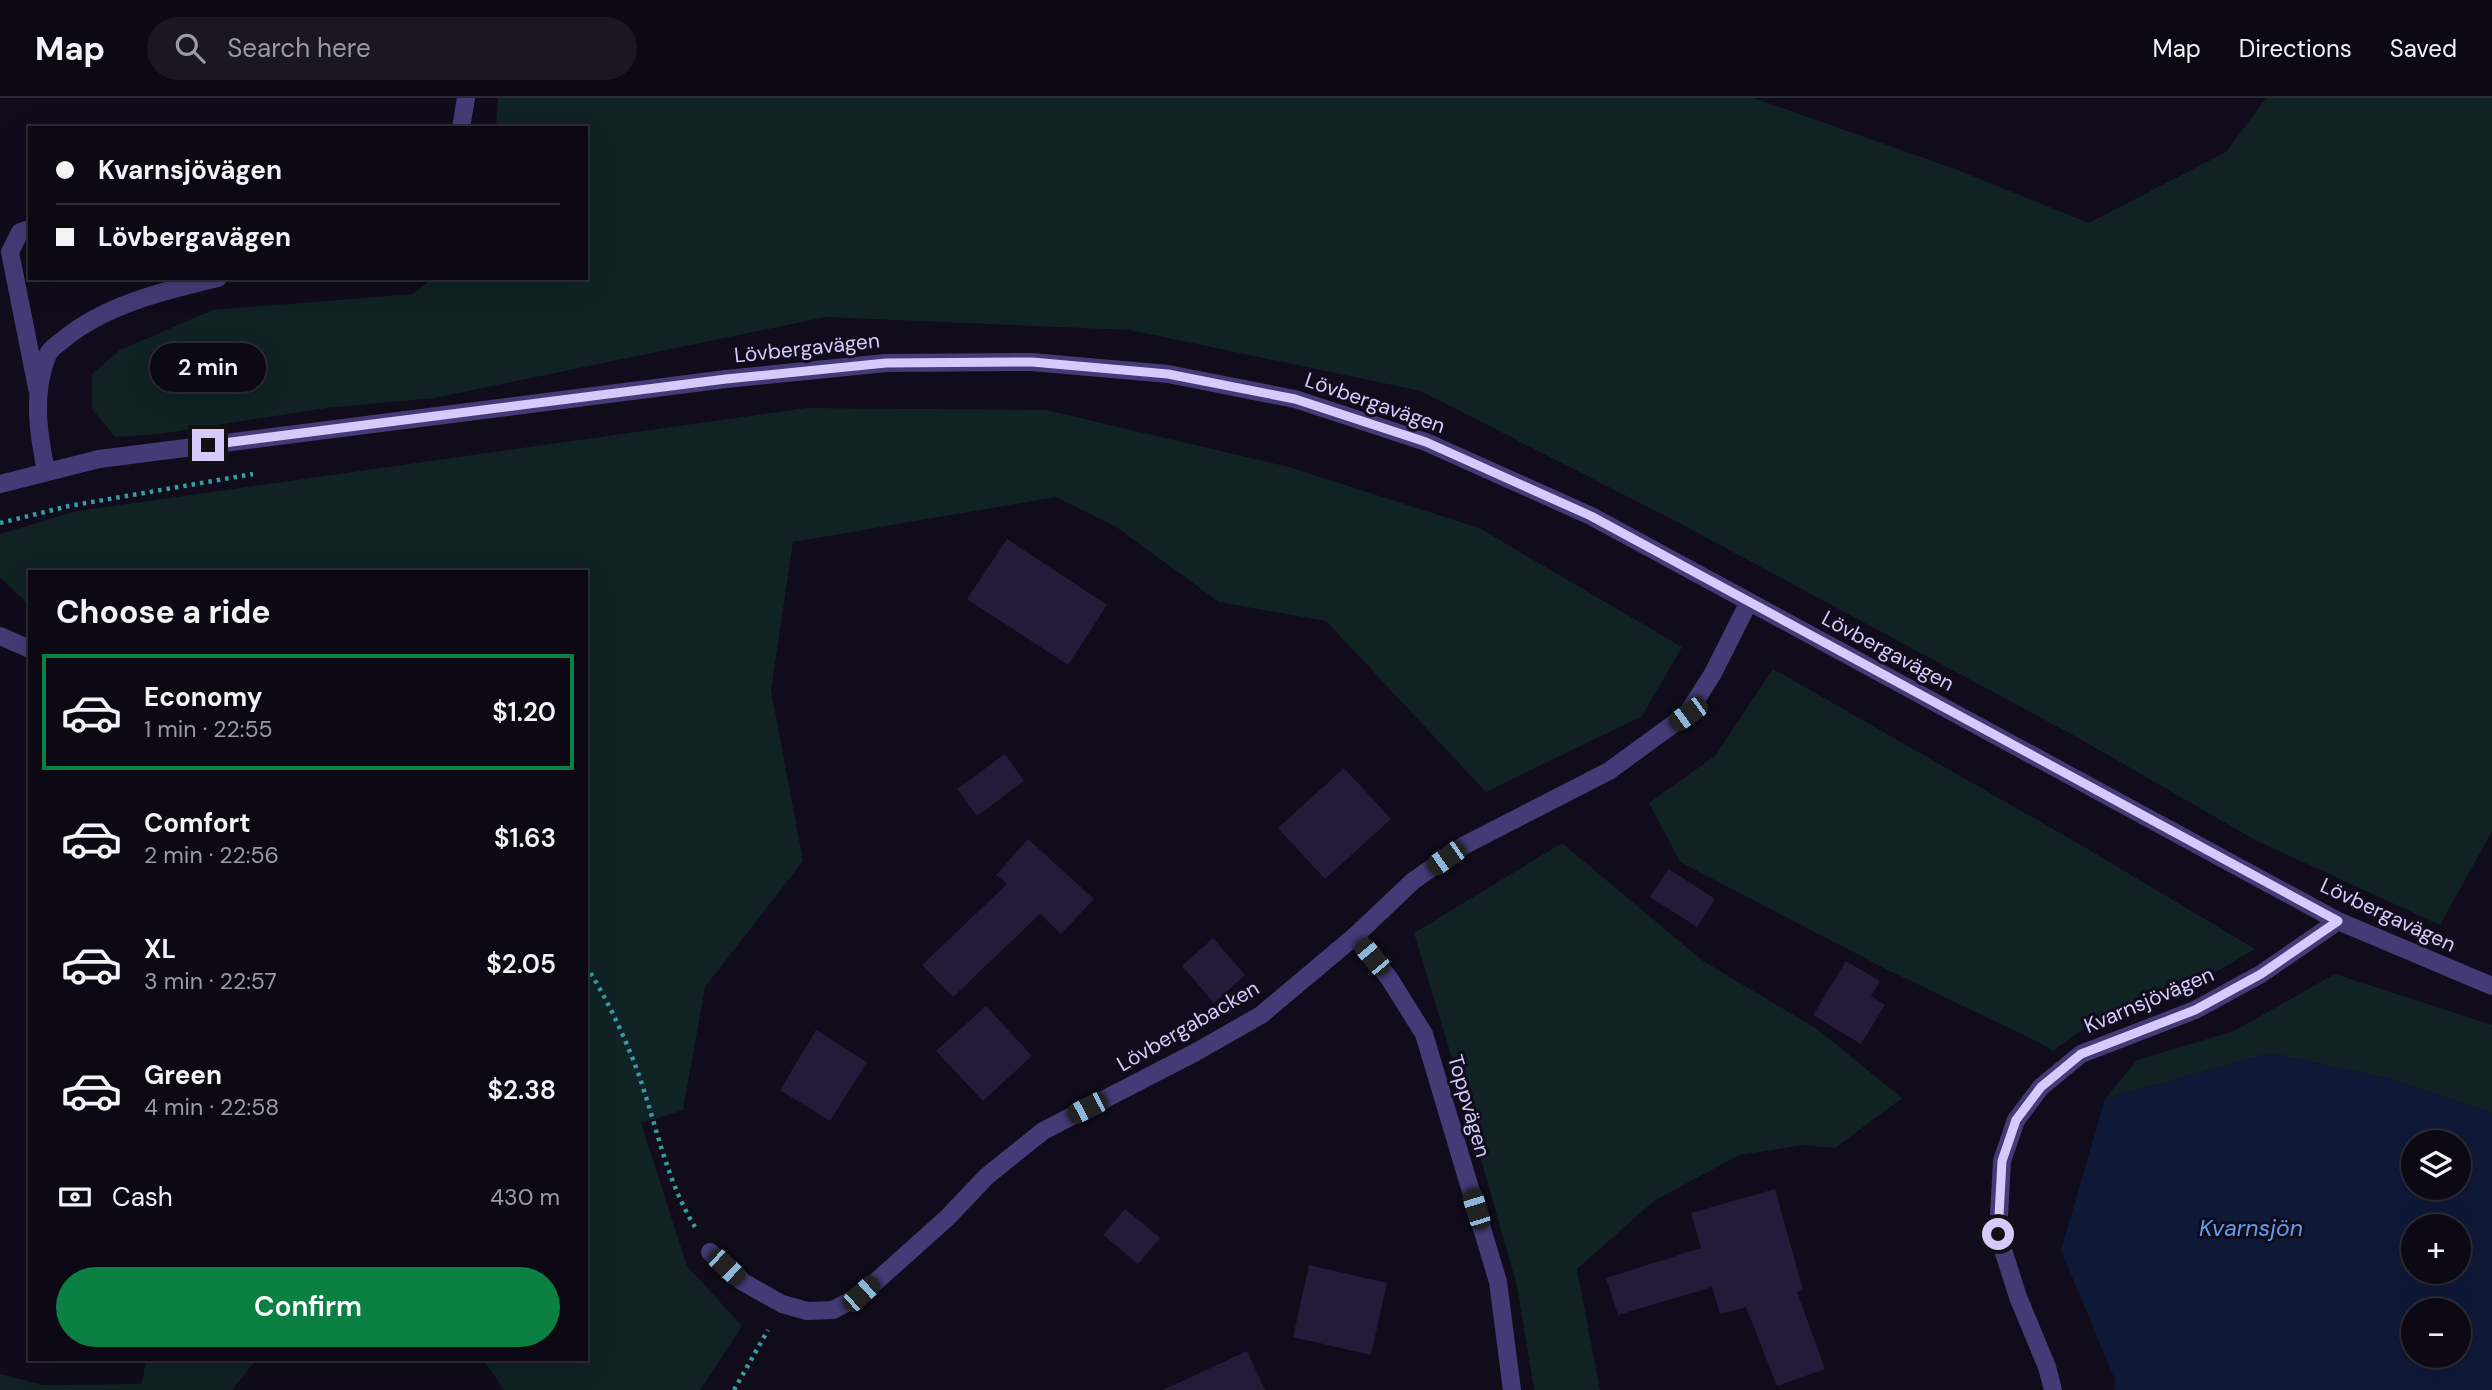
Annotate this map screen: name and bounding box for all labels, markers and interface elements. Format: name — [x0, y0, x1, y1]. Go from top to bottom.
search box — [147, 17, 637, 80]
text: Map — [35, 27, 105, 70]
icon: search — [171, 29, 209, 67]
text: Search here — [227, 31, 371, 65]
text: Map — [2153, 33, 2201, 64]
text: Directions — [2239, 33, 2352, 64]
text: Saved — [2390, 33, 2457, 64]
text: Kvarnsjövägen — [98, 153, 282, 187]
text: Lövbergavägen — [98, 220, 291, 254]
street label: Lövbergavägen — [733, 326, 881, 370]
callout: 2 min — [150, 344, 266, 392]
text: 2 min — [178, 352, 238, 382]
street label: Lövbergavägen — [1301, 366, 1449, 440]
route end — [192, 429, 224, 461]
text: Choose a ride — [56, 591, 271, 633]
street label: Lövbergavägen — [1817, 604, 1959, 698]
text: Economy — [144, 680, 262, 714]
icon: car — [60, 681, 123, 744]
car — [1665, 693, 1712, 735]
text: $1.20 — [492, 695, 556, 729]
text: 1 min · 22:55 — [144, 714, 273, 744]
text: Comfort — [144, 806, 250, 840]
icon: car — [60, 807, 123, 870]
text: $1.63 — [494, 821, 556, 855]
car — [1423, 837, 1470, 879]
text: 2 min · 22:56 — [144, 840, 279, 870]
street label: Lövbergavägen — [2316, 871, 2460, 959]
text: XL — [144, 932, 176, 966]
icon: car — [60, 933, 123, 996]
car — [1351, 934, 1394, 980]
text: $2.05 — [486, 947, 556, 981]
street label: Kvarnsjövägen — [2080, 960, 2218, 1040]
text: 3 min · 22:57 — [144, 966, 277, 996]
street label: Lövbergabacken — [1112, 974, 1264, 1078]
street label: Toppvägen — [1441, 1052, 1497, 1160]
text: Green — [144, 1058, 222, 1092]
icon: car — [60, 1059, 123, 1122]
text: $2.38 — [488, 1073, 556, 1107]
car — [1064, 1089, 1111, 1127]
text: 4 min · 22:58 — [144, 1092, 279, 1122]
map controls — [2401, 1130, 2471, 1368]
button: layers — [2401, 1130, 2471, 1200]
icon: cash — [56, 1178, 94, 1216]
text: Cash — [112, 1180, 173, 1214]
text: 430 m — [490, 1182, 560, 1212]
car — [1460, 1186, 1493, 1232]
water label: Kvarnsjön — [2199, 1213, 2303, 1243]
button: + — [2401, 1214, 2471, 1284]
route start — [1982, 1218, 2014, 1250]
car — [704, 1245, 749, 1289]
button: Confirm — [56, 1267, 560, 1347]
car — [839, 1272, 884, 1316]
button: − — [2401, 1298, 2471, 1368]

